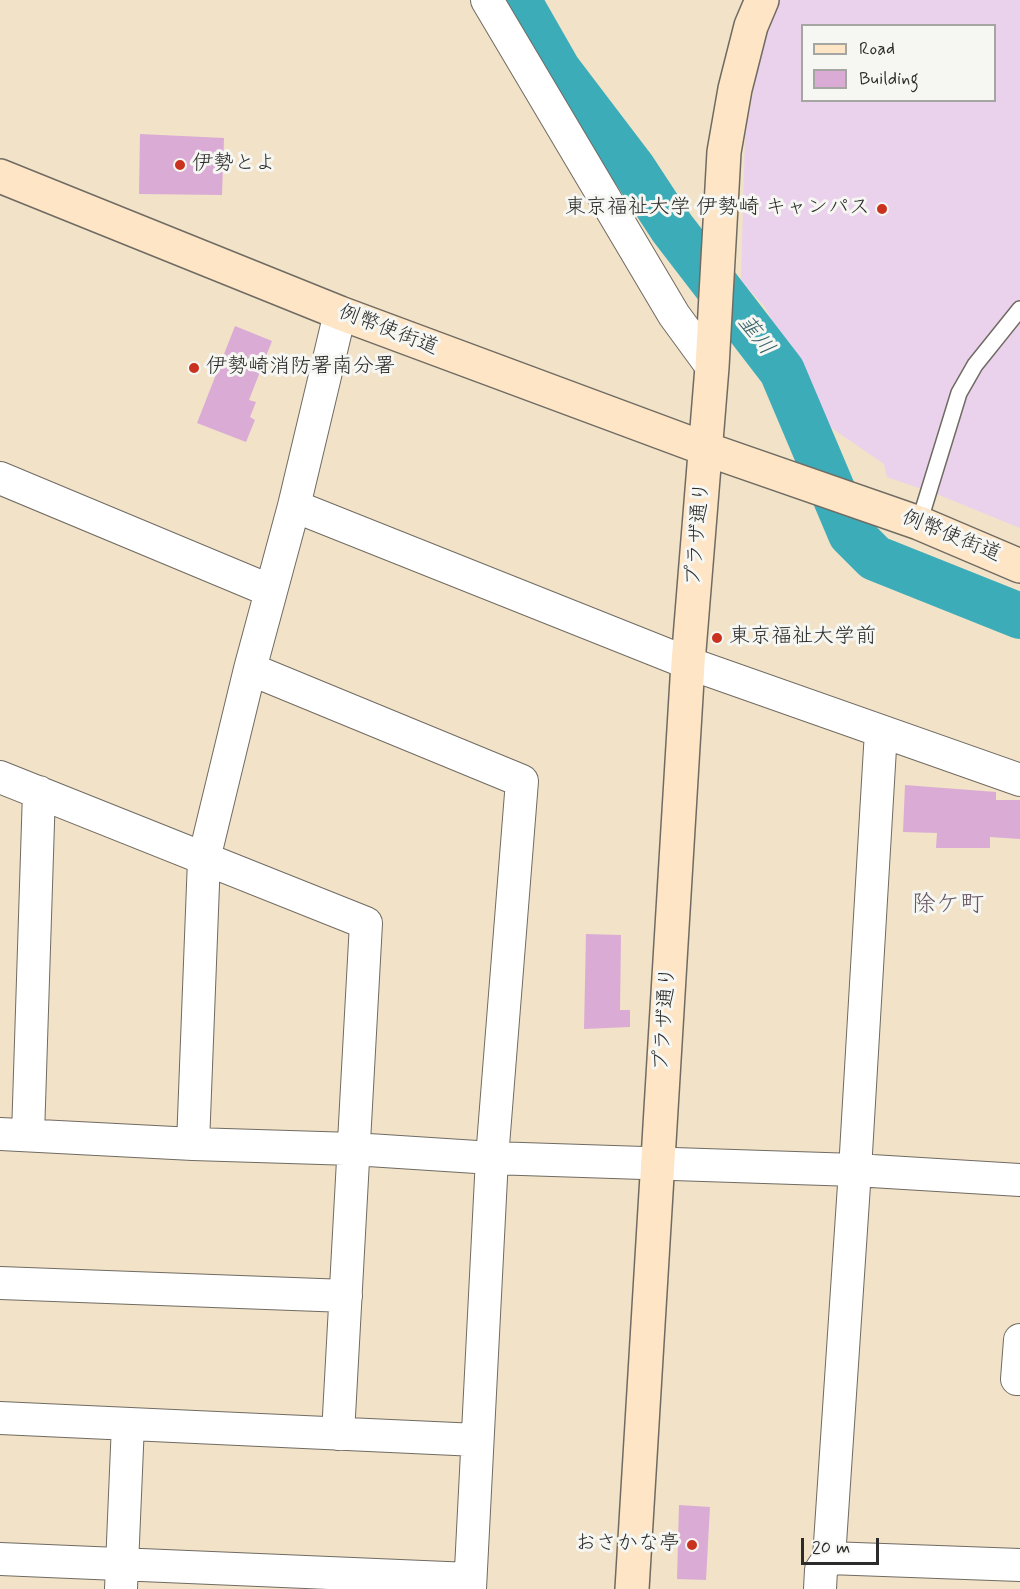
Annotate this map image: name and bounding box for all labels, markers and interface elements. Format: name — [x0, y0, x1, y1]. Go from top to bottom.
legend — [801, 24, 996, 102]
text: Road — [859, 37, 895, 61]
text: Building — [859, 67, 919, 91]
place label: 伊勢とよ — [192, 152, 276, 178]
marker: 伊勢とよ — [173, 158, 187, 172]
place label: 東京福祉大学 伊勢崎 キャンパス — [565, 196, 870, 222]
marker: 東京福祉大学 伊勢崎 キャンパス — [875, 202, 889, 216]
street label: 例幣使街道 — [334, 300, 442, 362]
water label: 韮川 — [731, 311, 779, 361]
place label: 伊勢崎消防署南分署 — [206, 355, 395, 381]
marker: 伊勢崎消防署南分署 — [187, 361, 201, 375]
street label: プラザ通り — [682, 481, 716, 587]
street label: 例幣使街道 — [898, 506, 1004, 568]
place label: 東京福祉大学前 — [729, 625, 876, 651]
marker: 東京福祉大学前 — [710, 631, 724, 645]
district label: 除ケ町 — [912, 892, 984, 920]
street label: プラザ通り — [650, 966, 682, 1072]
scale bar — [804, 1526, 882, 1564]
place label: おさかな亭 — [575, 1532, 680, 1558]
text: 20 m — [812, 1536, 850, 1560]
marker: おさかな亭 — [685, 1538, 699, 1552]

